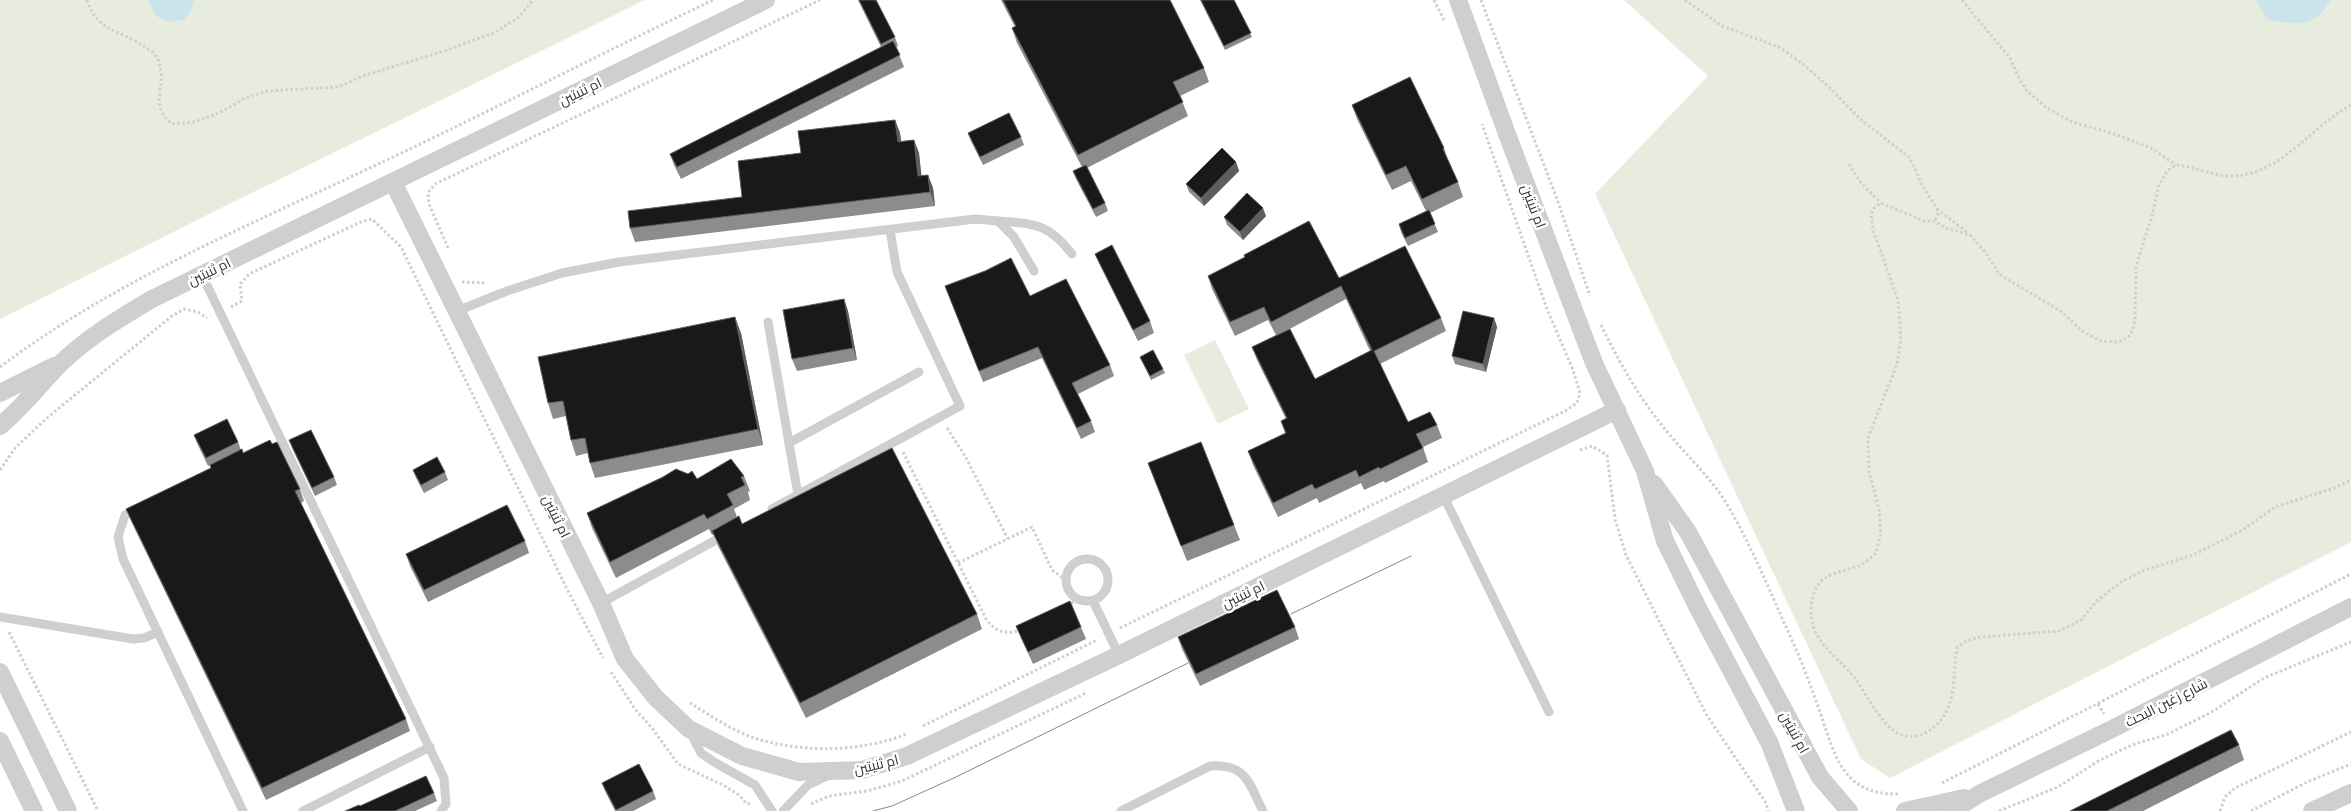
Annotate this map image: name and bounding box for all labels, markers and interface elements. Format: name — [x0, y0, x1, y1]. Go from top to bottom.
street label: ام ثنيتين — [556, 73, 605, 110]
street label: ام ثنيتين — [1516, 182, 1550, 231]
street label: ام ثنيتين — [185, 253, 234, 290]
street label: ام ثنيتين — [538, 492, 575, 541]
street label: ام ثنيتين — [1219, 576, 1268, 613]
street label: شارع زغين البحث — [2122, 674, 2210, 731]
street label: ام ثنيتين — [1775, 708, 1813, 757]
street label: ام ثنيتين — [852, 750, 901, 780]

